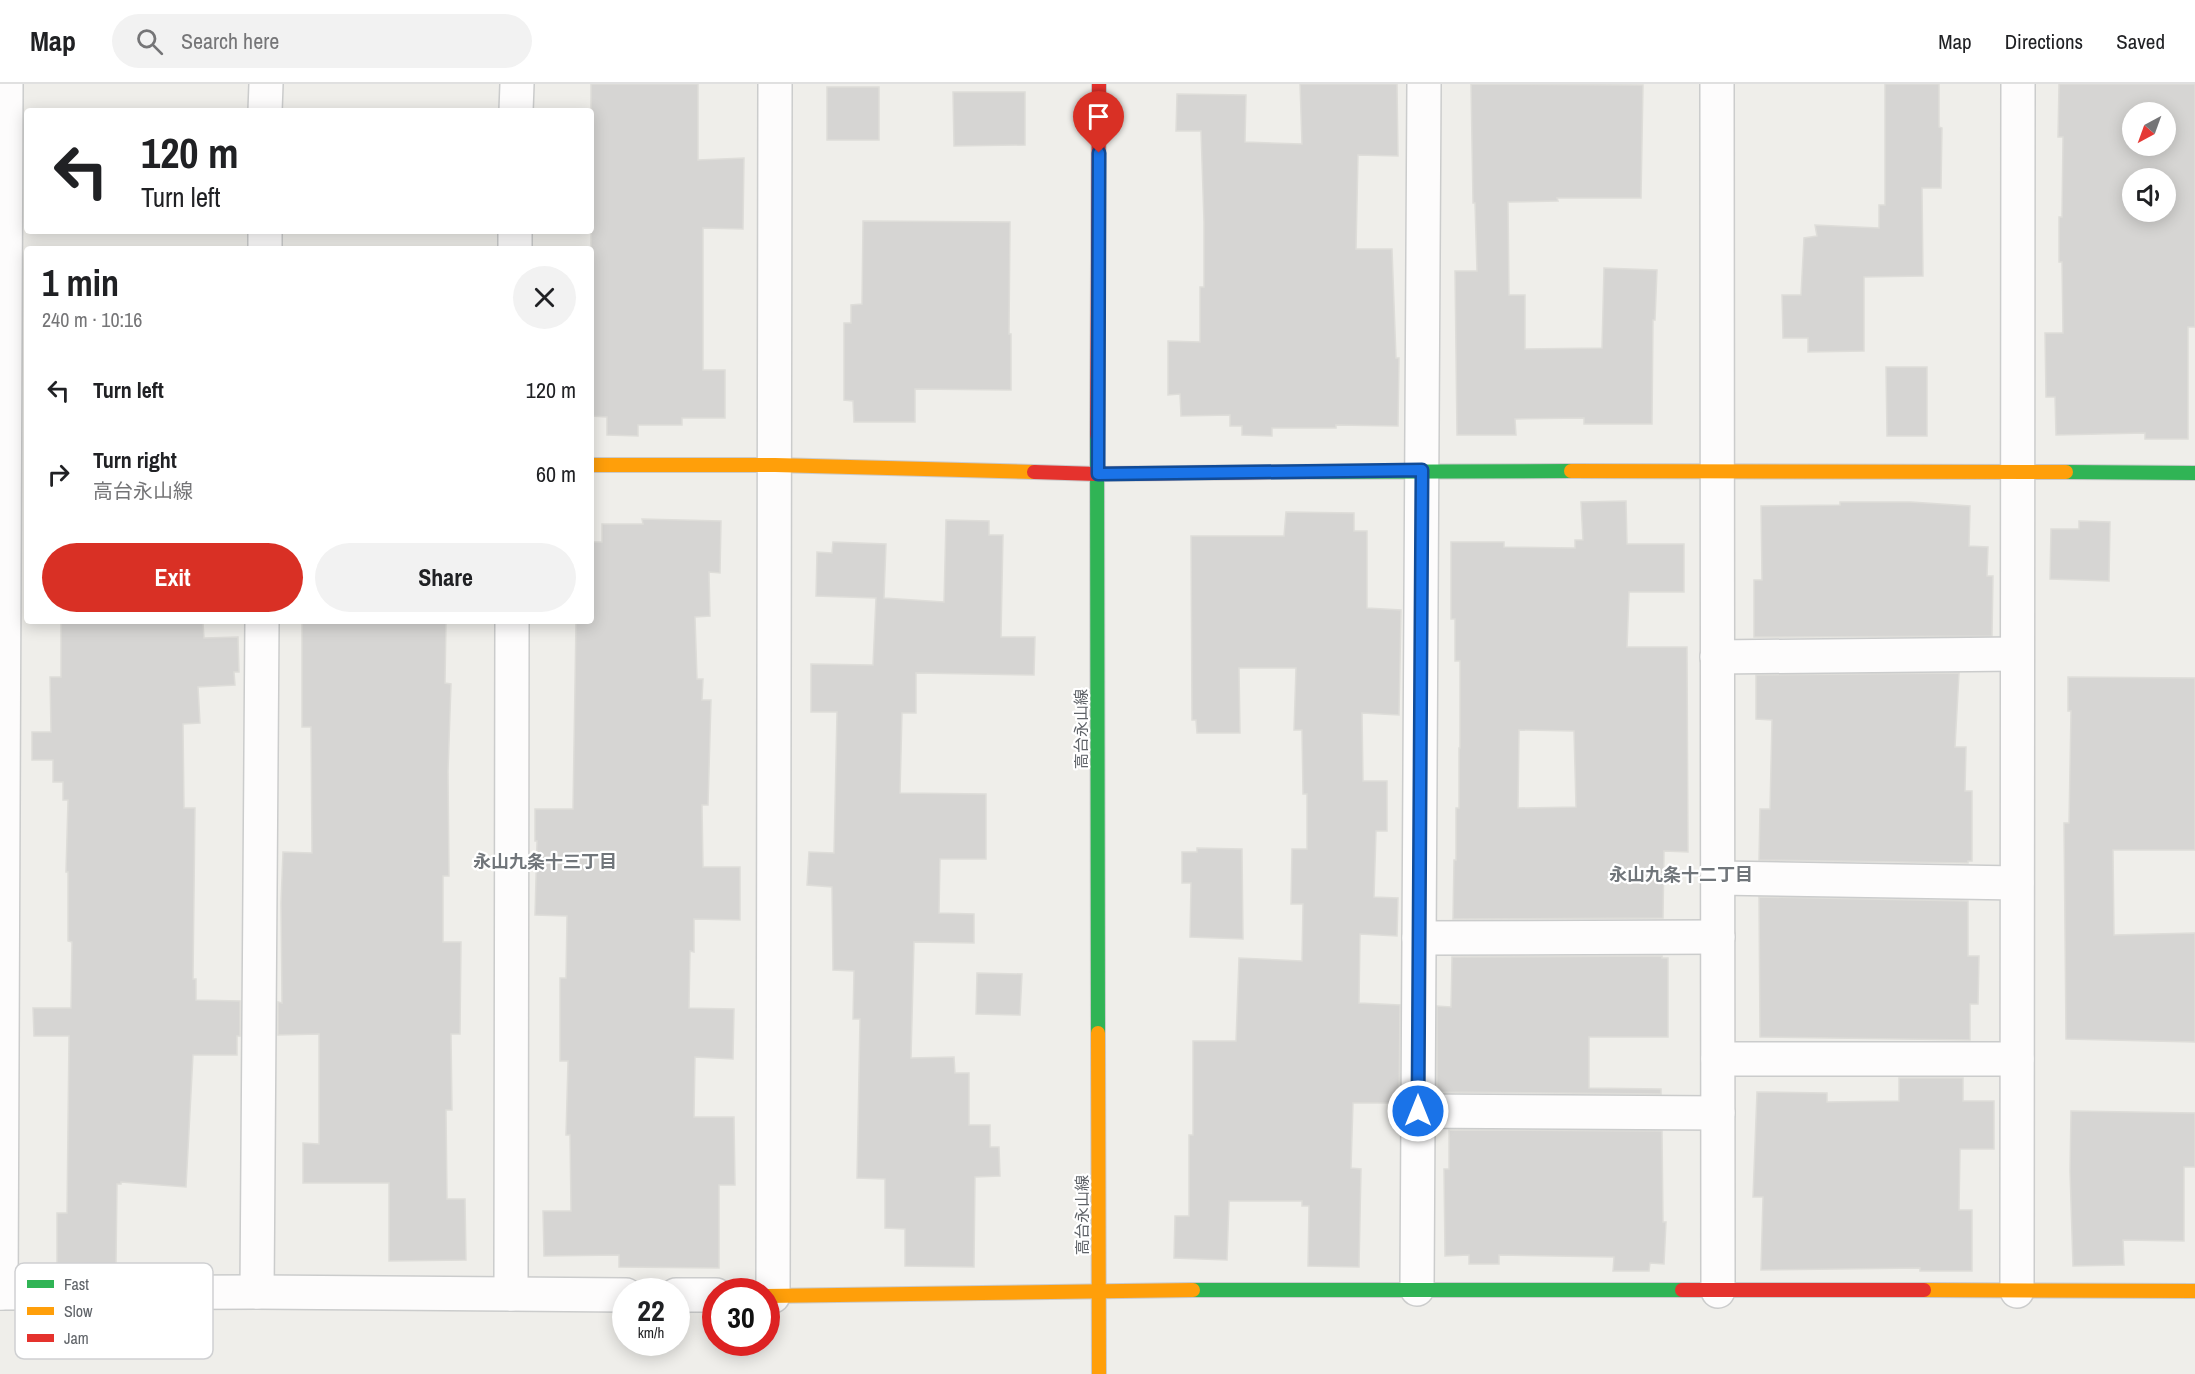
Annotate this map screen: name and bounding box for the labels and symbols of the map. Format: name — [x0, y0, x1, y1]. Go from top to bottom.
pin — [1073, 91, 1124, 153]
north arrow — [2122, 102, 2176, 156]
street label: 高台永山線 — [1070, 689, 1092, 769]
district label: 永山九条十三丁目 — [473, 849, 617, 874]
district label: 永山九条十二丁目 — [1609, 862, 1753, 887]
position arrow — [1386, 1079, 1450, 1143]
street label: 高台永山線 — [1071, 1175, 1093, 1255]
legend — [15, 1263, 213, 1359]
text: Fast — [64, 1273, 89, 1295]
speed limit sign: 30 — [702, 1278, 780, 1356]
text: Slow — [64, 1300, 93, 1322]
text: Jam — [64, 1327, 89, 1349]

